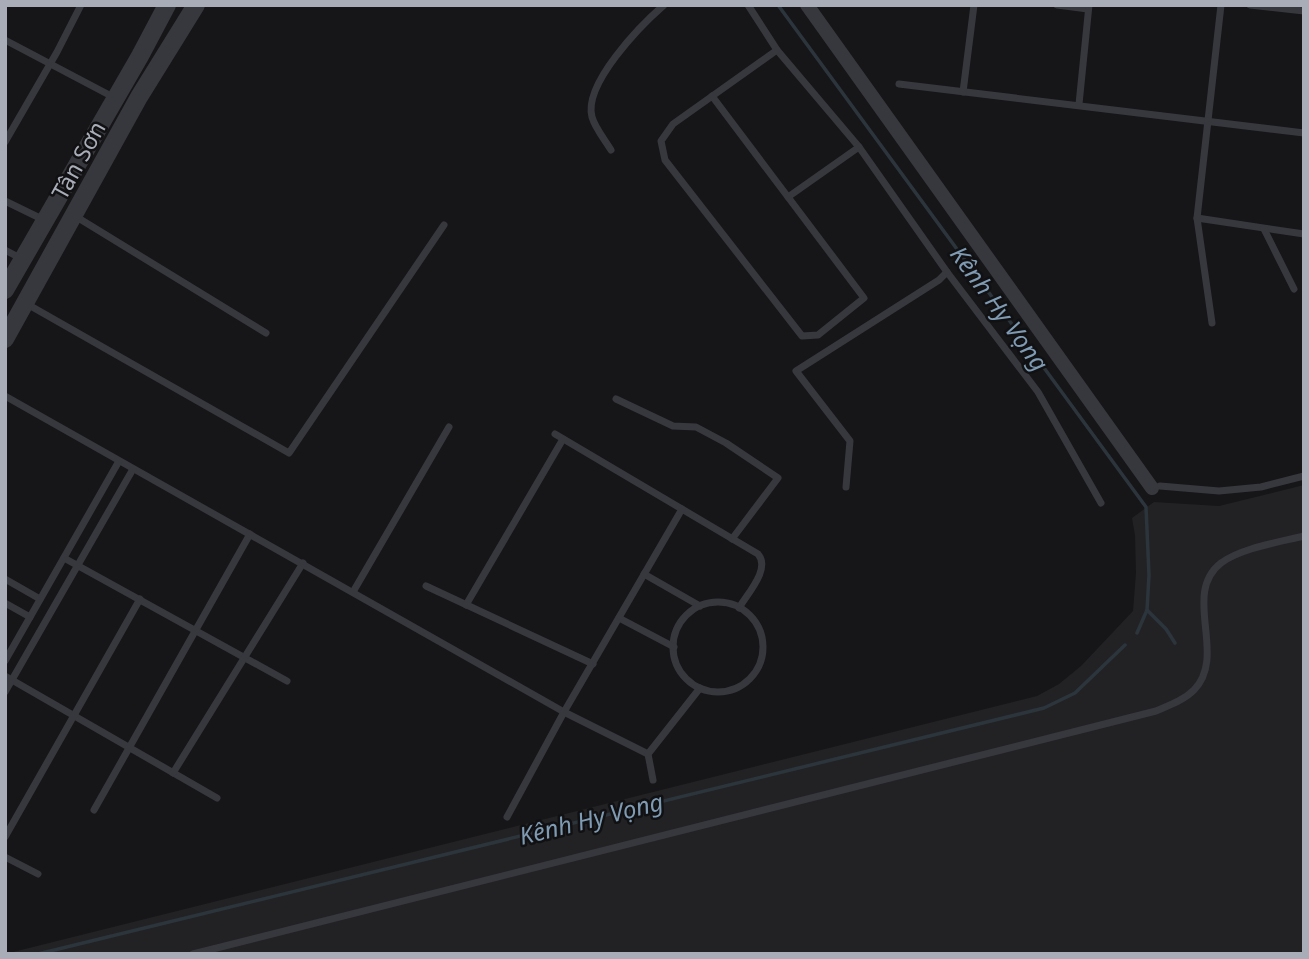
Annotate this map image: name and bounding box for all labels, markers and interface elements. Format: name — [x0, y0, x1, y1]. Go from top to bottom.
street label: Tân Sơn — [43, 115, 113, 205]
water label: Kênh Hy Vọng — [943, 239, 1057, 377]
water label: Kênh Hy Vọng — [516, 784, 667, 852]

